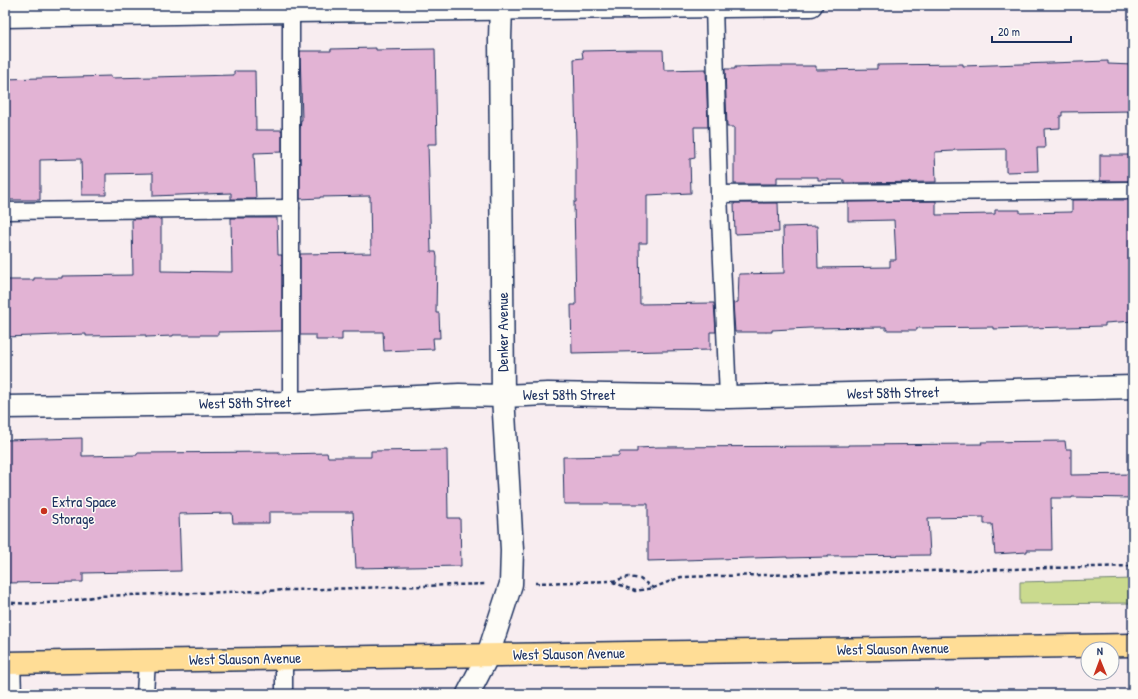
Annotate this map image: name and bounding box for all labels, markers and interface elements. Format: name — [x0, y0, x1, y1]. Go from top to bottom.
scale bar — [992, 18, 1071, 44]
text: 20 m — [998, 23, 1020, 40]
street label: Denker Avenue — [492, 292, 513, 372]
street label: West 58th Street — [847, 381, 940, 404]
street label: West 58th Street — [523, 384, 616, 405]
street label: West 58th Street — [199, 391, 292, 414]
place label: Extra Space Storage — [52, 491, 117, 529]
marker: Extra Space Storage — [39, 506, 49, 516]
street label: West Slauson Avenue — [837, 637, 949, 660]
north arrow — [1080, 641, 1120, 681]
street label: West Slauson Avenue — [513, 642, 625, 665]
text: N — [1097, 644, 1103, 658]
street label: West Slauson Avenue — [189, 647, 301, 670]

